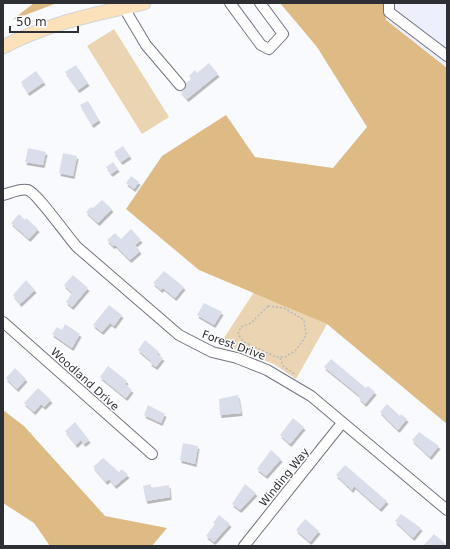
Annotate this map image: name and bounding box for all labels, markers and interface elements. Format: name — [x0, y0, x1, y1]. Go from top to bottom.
scale bar — [10, 8, 78, 34]
text: 50 m — [16, 15, 47, 29]
street label: Forest Drive — [200, 328, 268, 363]
street label: Woodland Drive — [48, 345, 122, 414]
street label: Winding Way — [257, 445, 312, 509]

